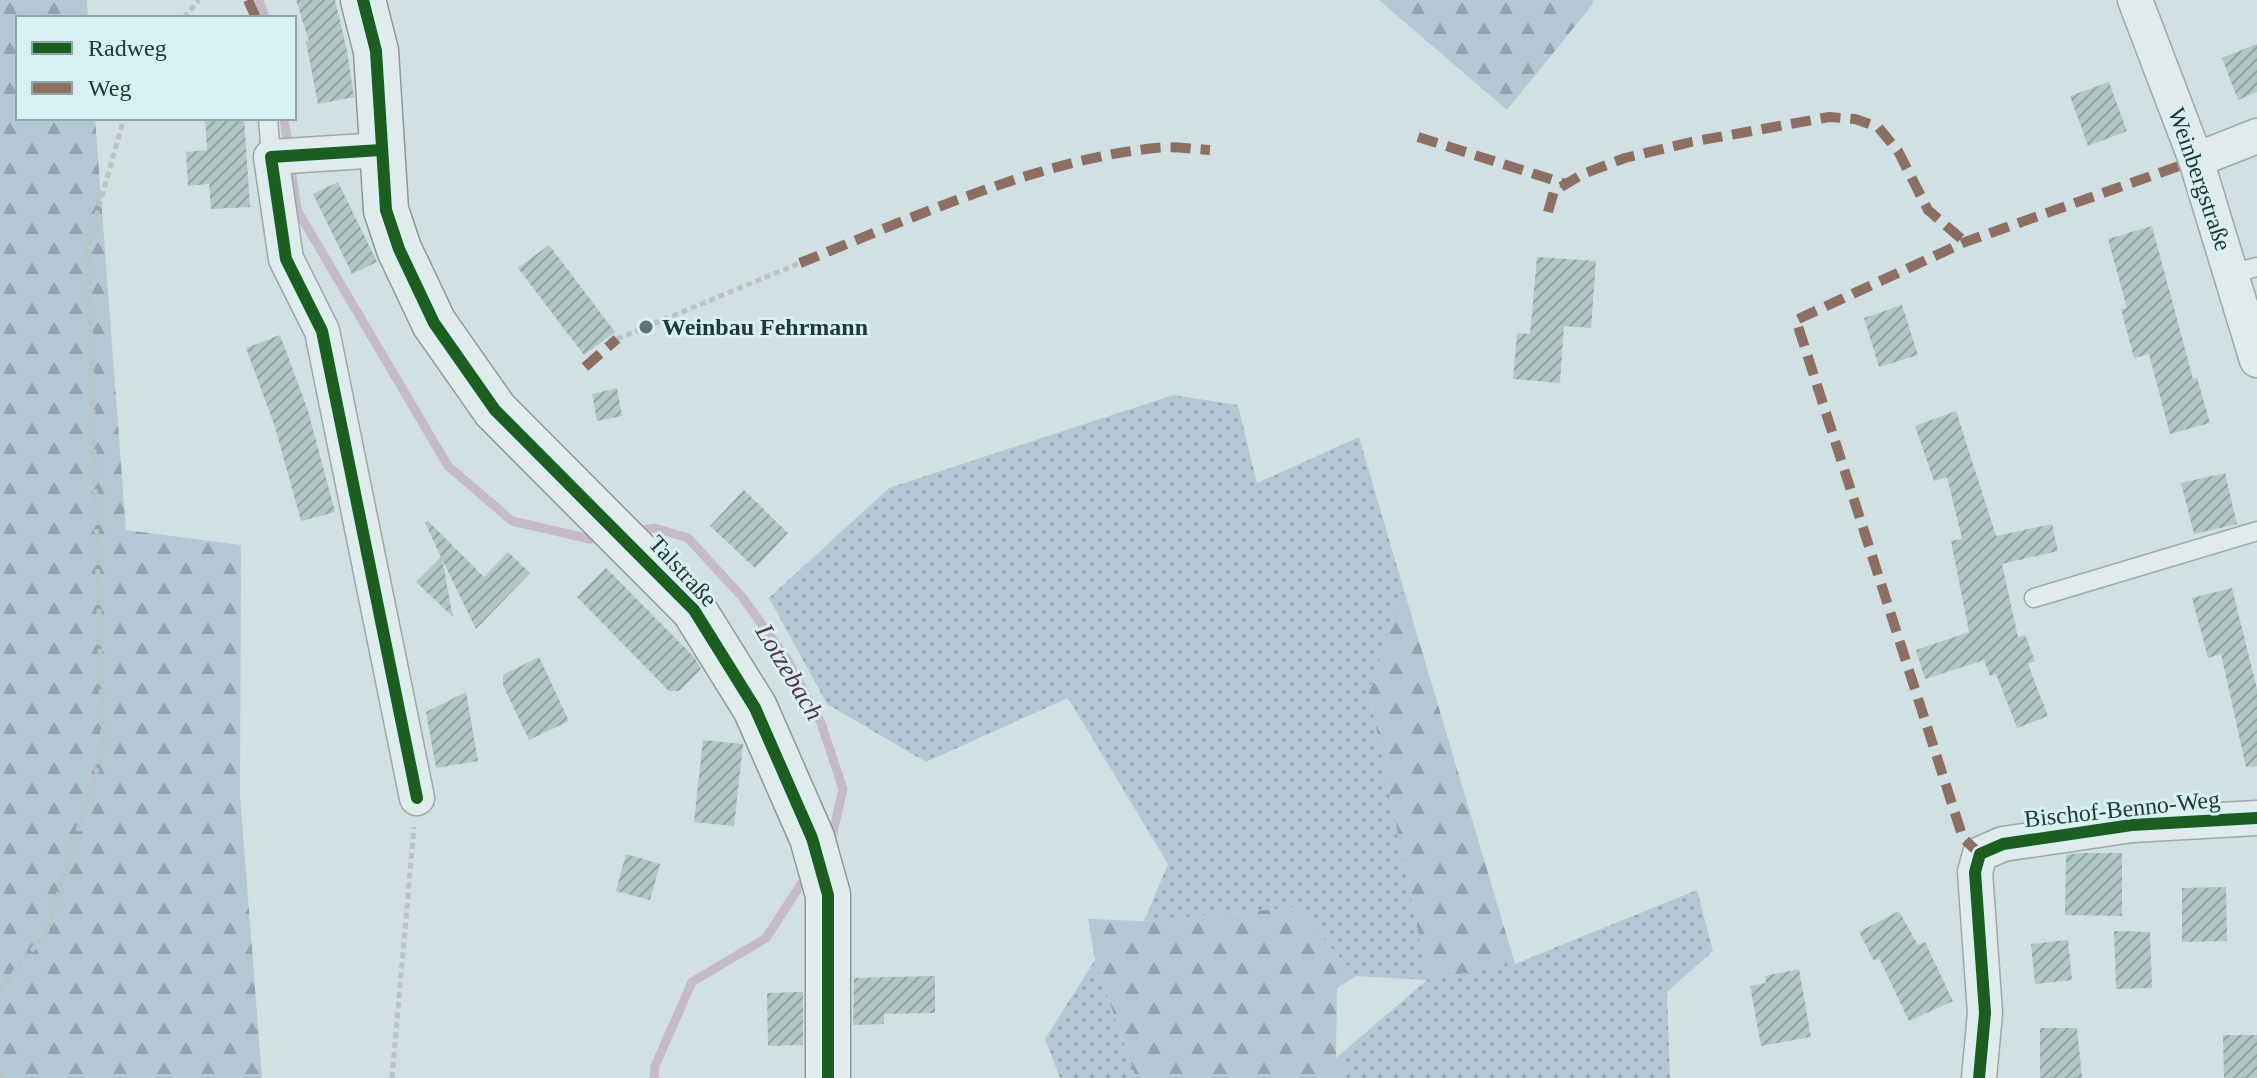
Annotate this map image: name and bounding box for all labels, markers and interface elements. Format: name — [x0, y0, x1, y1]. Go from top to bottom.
legend — [16, 16, 296, 120]
text: Radweg — [88, 35, 167, 61]
text: Weg — [88, 75, 131, 101]
street label: Weinbergstraße — [2163, 104, 2237, 254]
place label: Weinbau Fehrmann — [662, 314, 868, 340]
marker: Weinbau Fehrmann — [637, 318, 655, 336]
street label: Talstraße — [644, 530, 722, 612]
water label: Lotzebach — [749, 618, 830, 726]
street label: Bischof-Benno-Weg — [2023, 786, 2221, 832]

